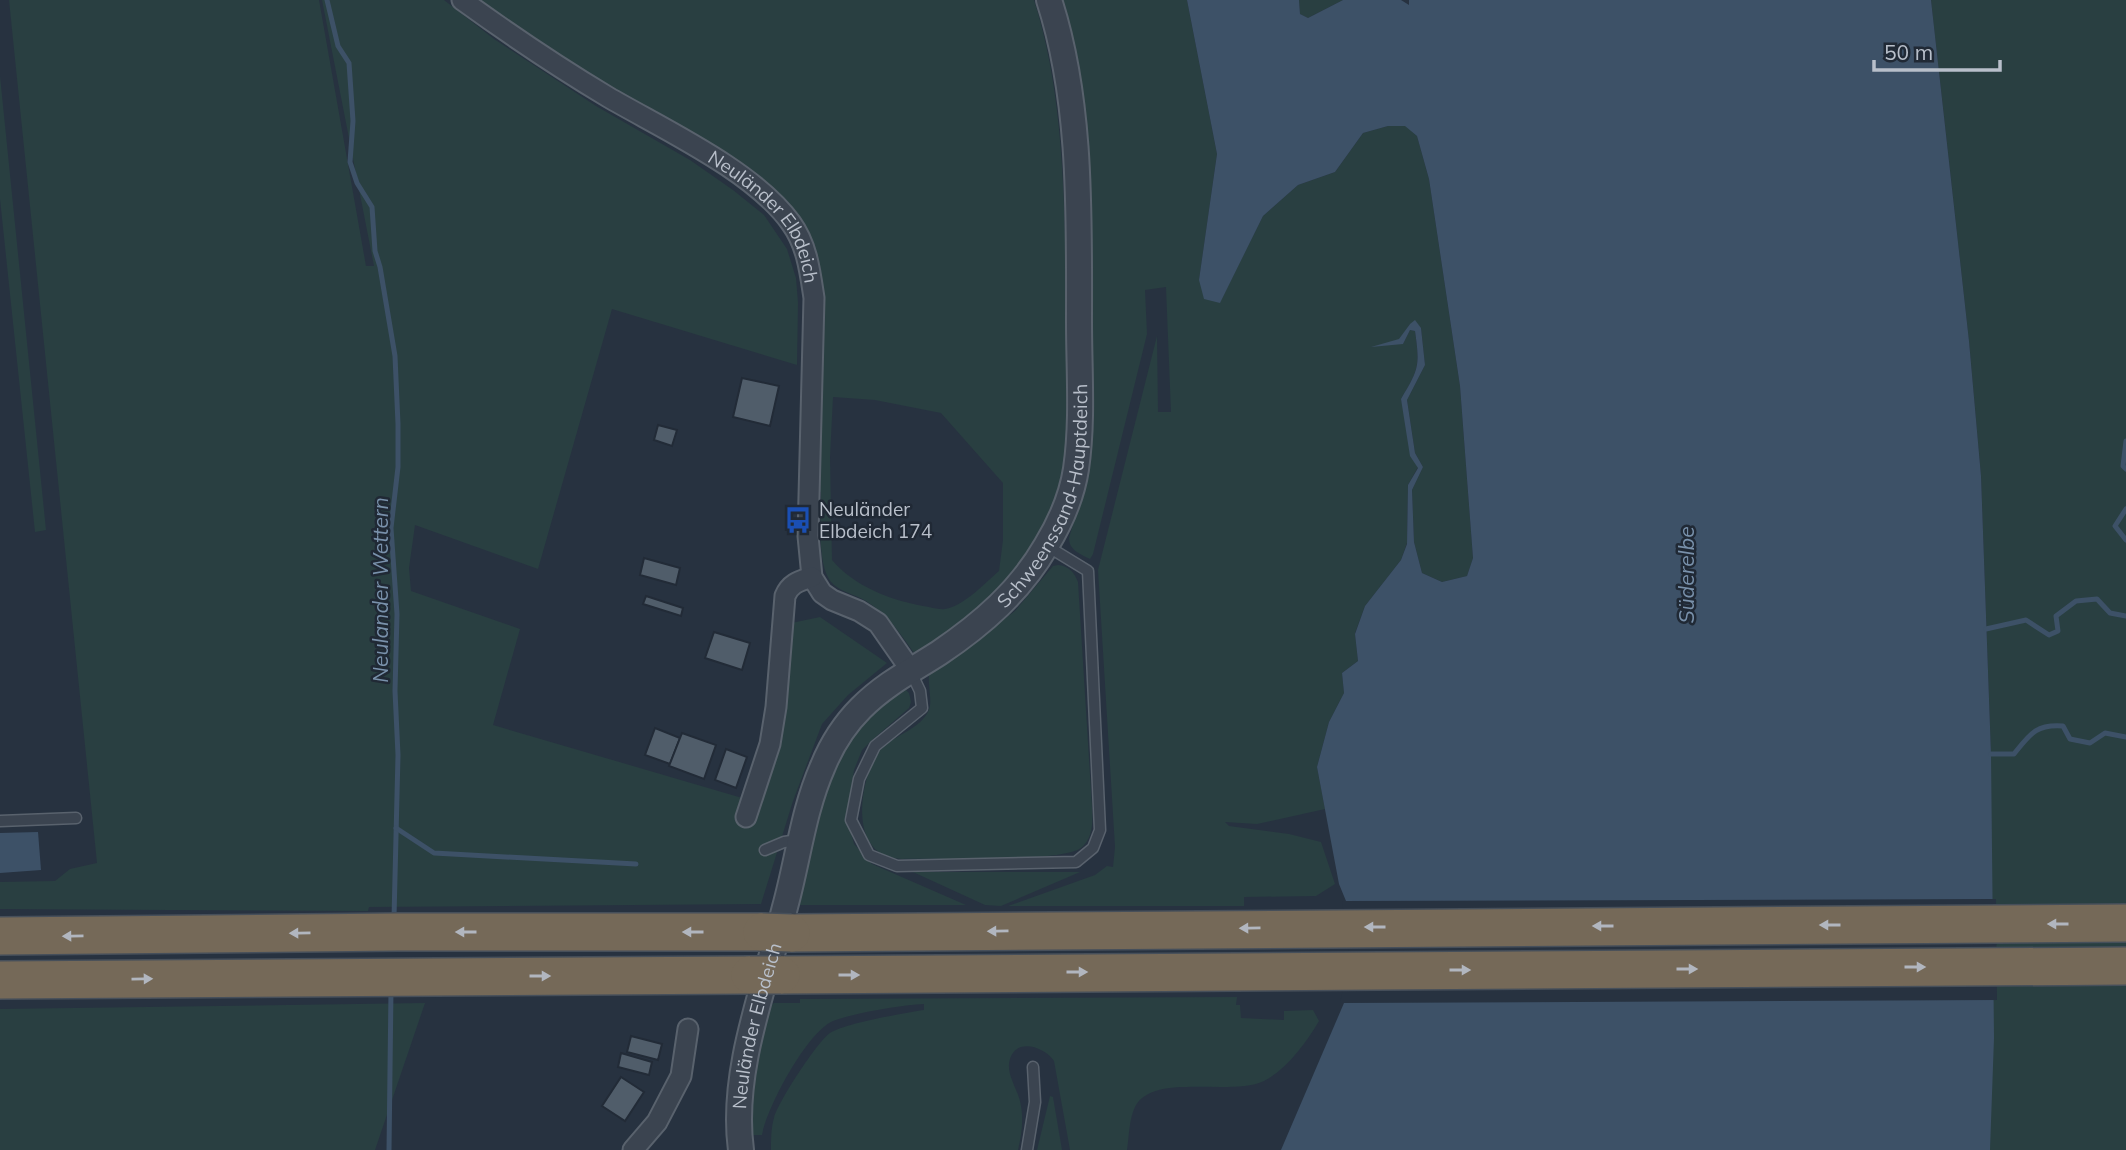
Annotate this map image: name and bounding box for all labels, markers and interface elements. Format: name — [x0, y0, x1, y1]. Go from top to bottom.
scale bar — [1874, 28, 2000, 72]
text: 50 m — [1884, 39, 1933, 65]
street label: Neuländer Elbdeich — [704, 145, 824, 285]
street label: Schweenssand-Hauptdeich — [991, 384, 1092, 613]
water label: Neulander Wettern — [367, 497, 393, 683]
place label: Neuländer Elbdeich 174 — [819, 497, 932, 543]
bus stop icon: Neuländer Elbdeich 174 — [783, 505, 813, 535]
water label: Süderelbe — [1673, 526, 1699, 624]
one-way arrow — [2047, 918, 2069, 929]
one-way arrow — [1819, 919, 1841, 931]
one-way arrow — [1592, 920, 1614, 932]
one-way arrow — [1364, 921, 1386, 933]
one-way arrow — [1239, 922, 1261, 934]
one-way arrow — [987, 925, 1009, 936]
one-way arrow — [455, 926, 477, 938]
one-way arrow — [682, 926, 704, 938]
one-way arrow — [289, 927, 311, 939]
one-way arrow — [62, 930, 84, 942]
street label: Neuländer Elbdeich — [727, 940, 787, 1110]
one-way arrow — [1904, 962, 1926, 973]
one-way arrow — [1677, 963, 1699, 975]
one-way arrow — [1449, 964, 1471, 976]
one-way arrow — [1066, 966, 1088, 978]
one-way arrow — [839, 969, 861, 981]
one-way arrow — [529, 970, 551, 982]
one-way arrow — [131, 973, 153, 985]

